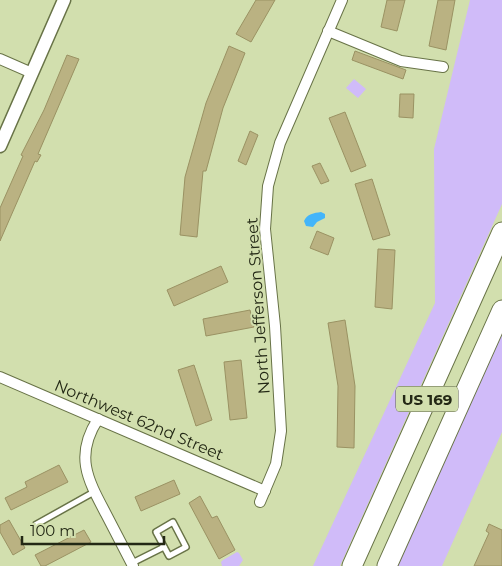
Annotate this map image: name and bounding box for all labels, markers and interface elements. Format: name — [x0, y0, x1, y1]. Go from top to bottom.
street label: North Jefferson Street — [242, 217, 274, 395]
street label: Northwest 62nd Street — [52, 376, 227, 464]
road number: US 169 — [396, 386, 458, 412]
scale bar — [22, 514, 165, 546]
text: 100 m — [30, 521, 75, 540]

